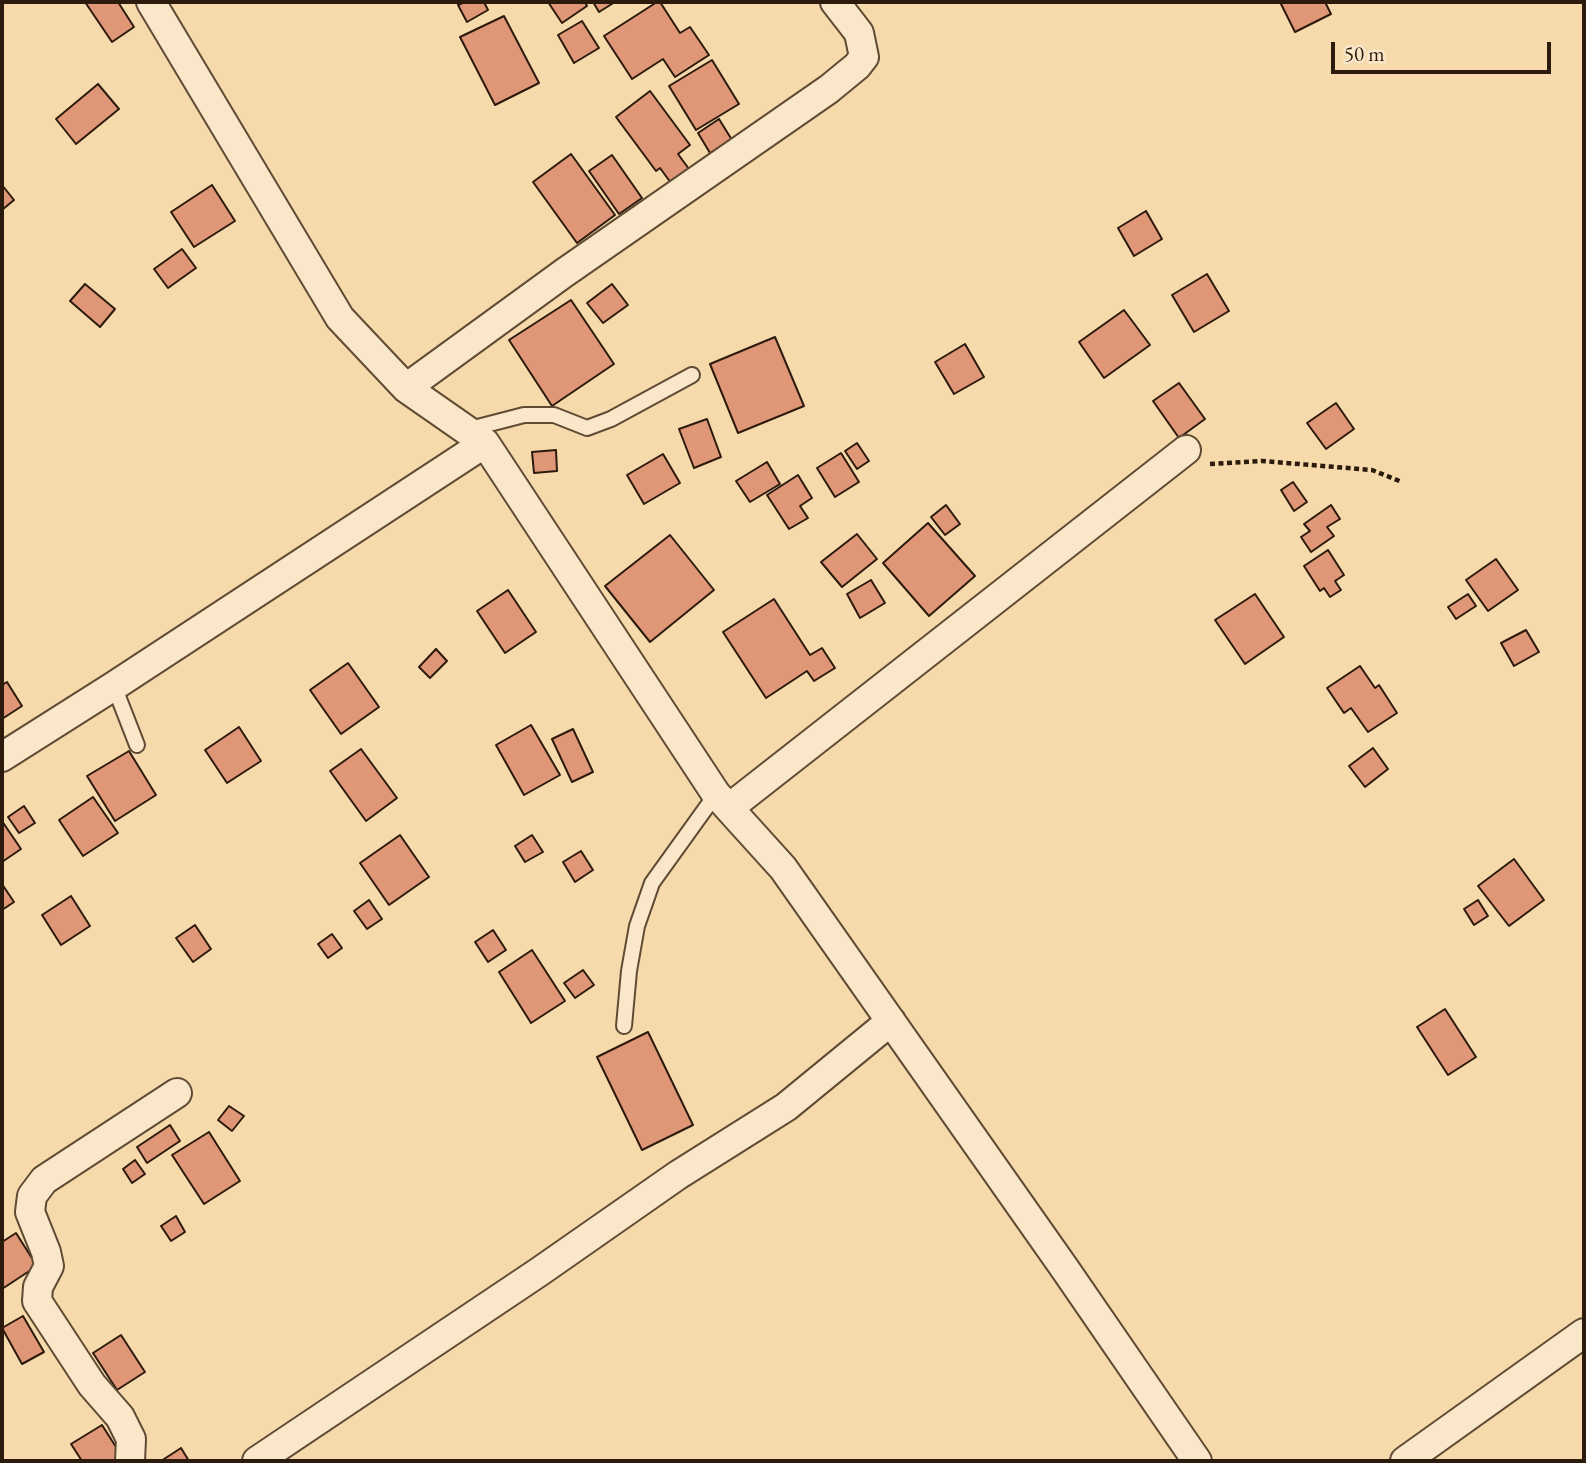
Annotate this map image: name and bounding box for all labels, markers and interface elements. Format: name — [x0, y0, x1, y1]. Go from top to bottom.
scale bar — [1334, 28, 1554, 72]
text: 50 m — [1344, 40, 1385, 67]

